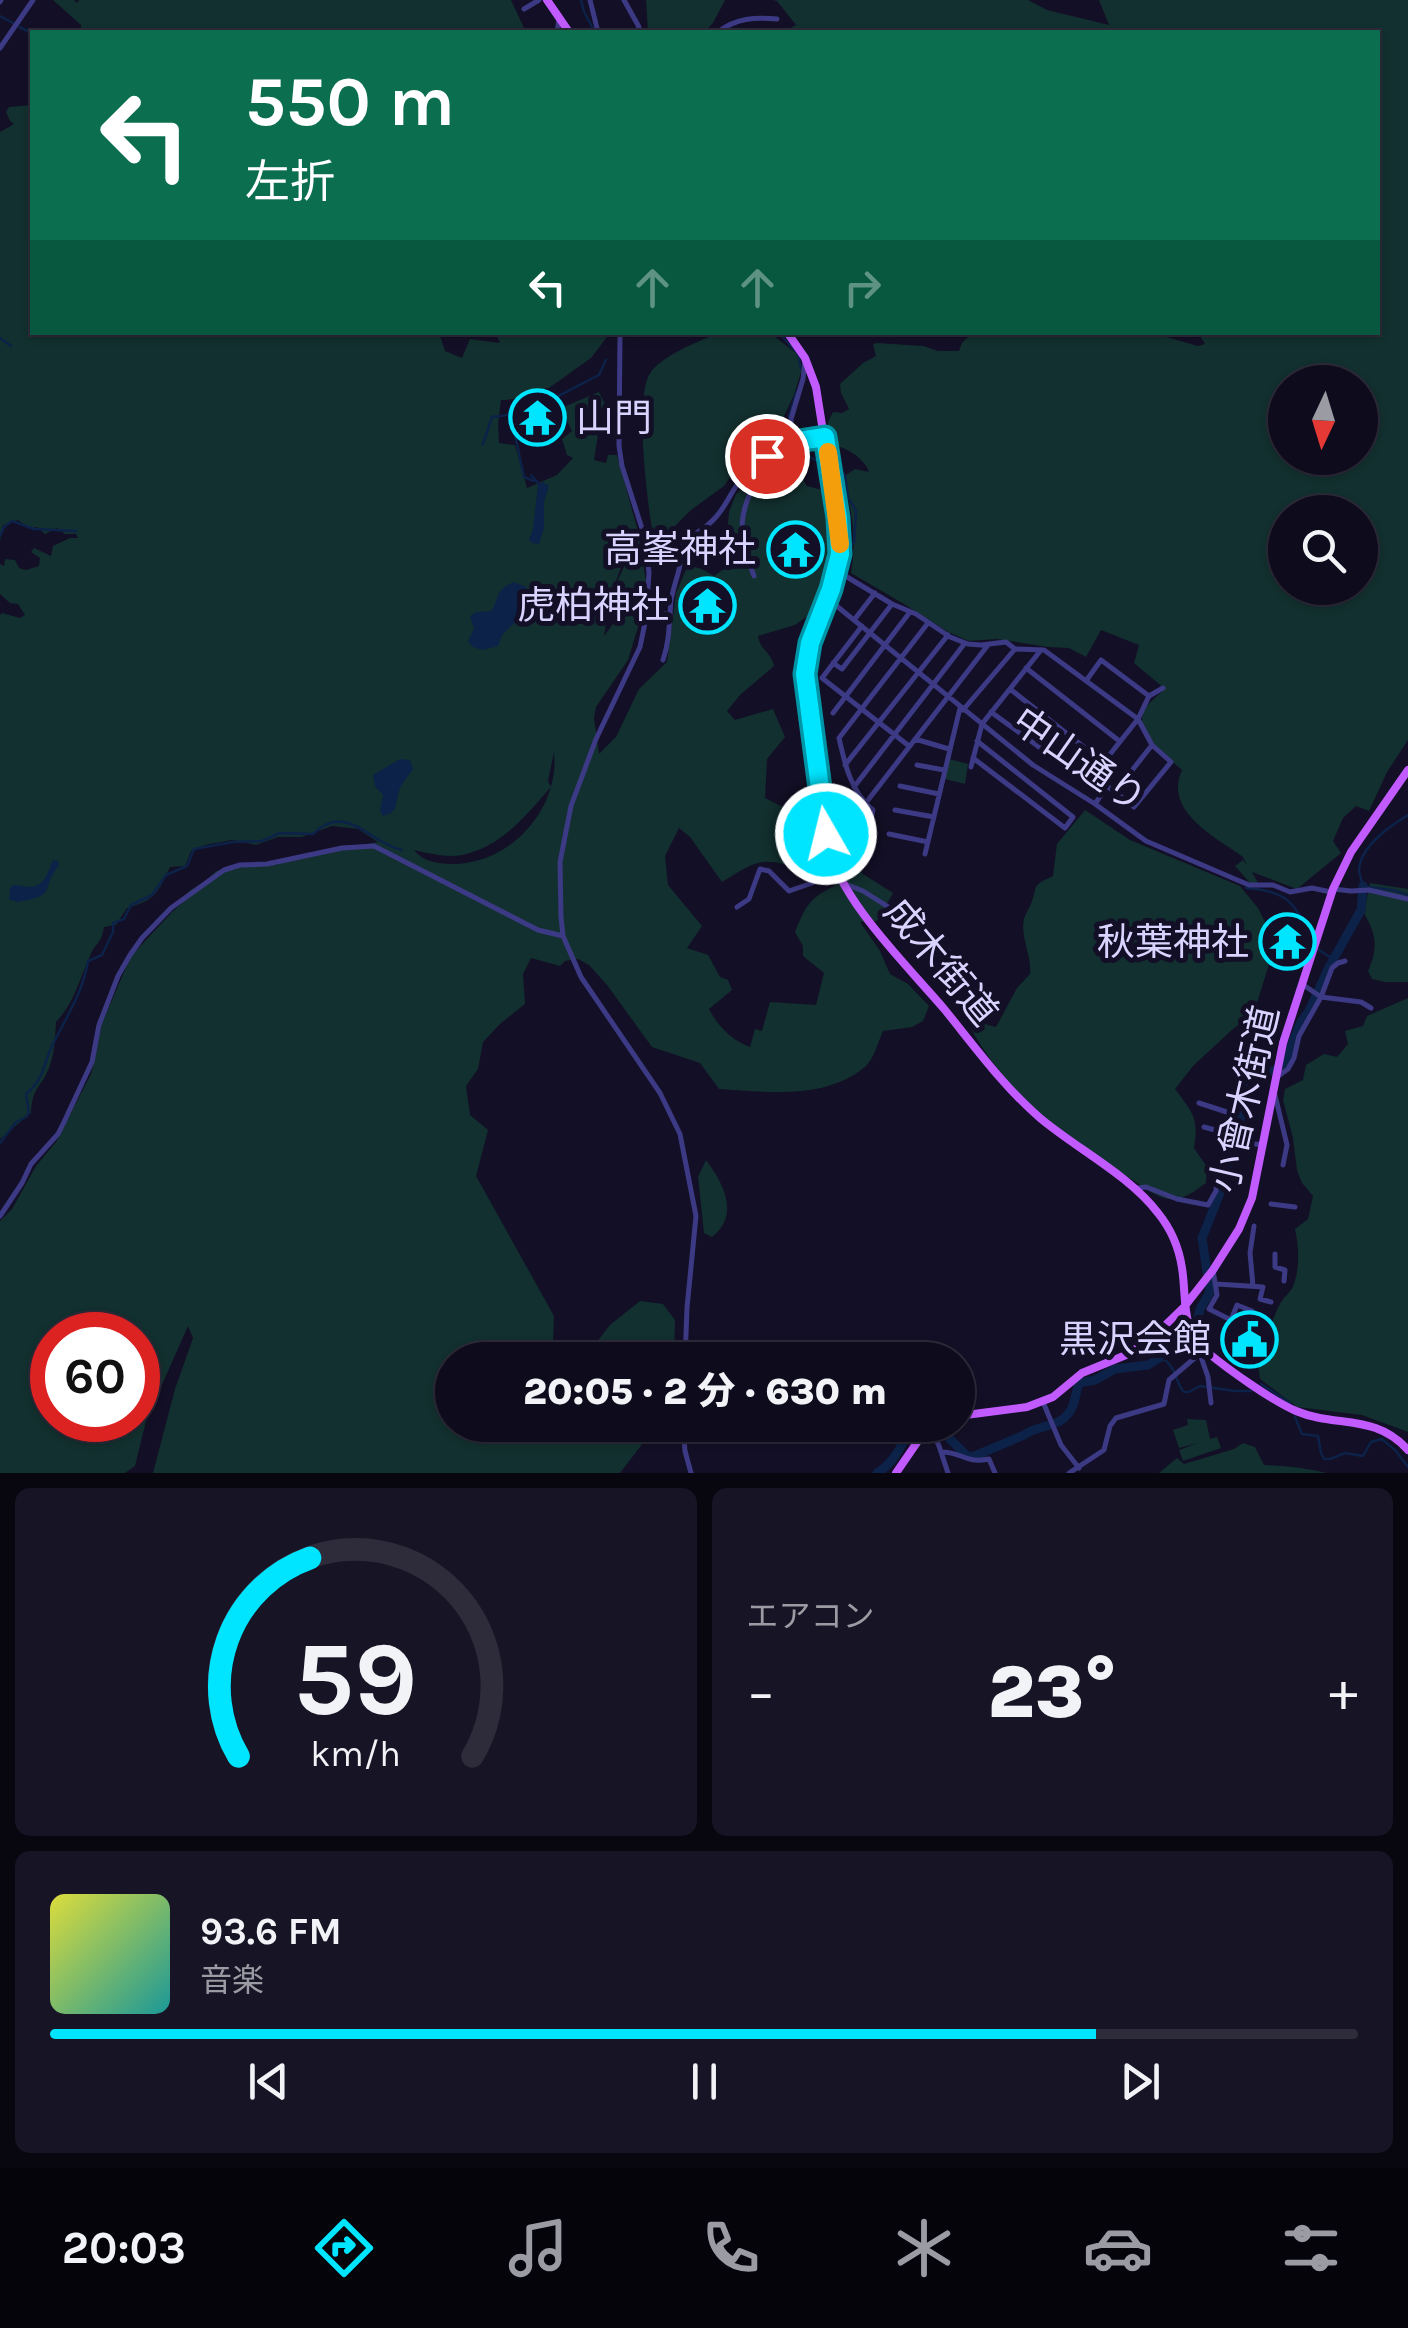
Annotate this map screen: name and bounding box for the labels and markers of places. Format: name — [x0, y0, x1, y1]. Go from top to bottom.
temple icon: 山門 — [507, 388, 567, 448]
place label: 山門 — [576, 396, 652, 441]
pin — [725, 414, 810, 499]
temple icon: 高峯神社 — [765, 519, 825, 579]
place label: 高峯神社 — [604, 527, 756, 572]
temple icon: 虎柏神社 — [678, 575, 738, 635]
place label: 虎柏神社 — [517, 583, 669, 628]
temple icon: 秋葉神社 — [1258, 912, 1318, 972]
place label: 秋葉神社 — [1097, 920, 1249, 965]
public building icon: 黒沢会館 — [1220, 1309, 1280, 1369]
place label: 黒沢会館 — [1059, 1317, 1211, 1362]

